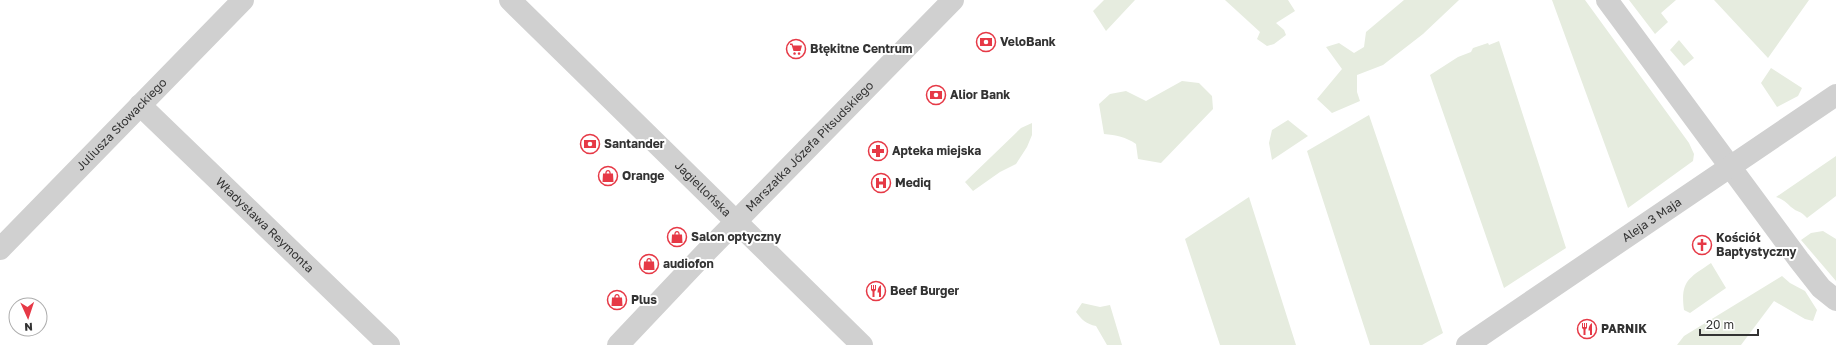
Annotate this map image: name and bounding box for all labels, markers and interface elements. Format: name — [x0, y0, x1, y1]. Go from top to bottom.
bank icon: VeloBank — [975, 31, 997, 53]
place label: VeloBank — [1000, 34, 1056, 49]
supermarket icon: Błękitne Centrum — [785, 38, 807, 60]
place label: Błękitne Centrum — [810, 41, 912, 56]
street label: Juliusza Słowackiego — [73, 75, 170, 174]
street label: Marszałka Józefa Piłsudskiego — [742, 78, 876, 214]
bank icon: Alior Bank — [925, 84, 947, 106]
place label: Alior Bank — [950, 87, 1010, 102]
bank icon: Santander — [579, 133, 601, 155]
place label: Santander — [604, 136, 665, 151]
pharmacy icon: Apteka miejska — [867, 140, 889, 162]
place label: Apteka miejska — [892, 143, 981, 158]
street label: Jagiellońska — [672, 158, 735, 220]
shop icon: Orange — [597, 165, 619, 187]
place label: Orange — [622, 168, 664, 183]
hospital icon: Mediq — [870, 172, 892, 194]
street label: Władysława Reymonta — [213, 174, 317, 276]
place label: Mediq — [895, 175, 931, 190]
street label: Aleja 3 Maja — [1619, 194, 1684, 245]
shop icon: Salon optyczny — [666, 226, 688, 248]
place label: Salon optyczny — [691, 229, 782, 244]
place label: Kościół Baptystyczny — [1716, 230, 1797, 259]
church icon: Kościół Baptystyczny — [1691, 234, 1713, 256]
shop icon: audiofon — [638, 253, 660, 275]
place label: audiofon — [663, 256, 714, 271]
restaurant icon: Beef Burger — [865, 280, 887, 302]
place label: Beef Burger — [890, 283, 960, 298]
shop icon: Plus — [606, 289, 628, 311]
place label: Plus — [631, 292, 657, 307]
north arrow — [8, 297, 48, 337]
scale bar — [1700, 311, 1758, 337]
text: 20 m — [1706, 317, 1734, 332]
restaurant icon: PARNIK — [1576, 318, 1598, 340]
text: N — [24, 321, 33, 334]
place label: PARNIK — [1601, 321, 1647, 336]

